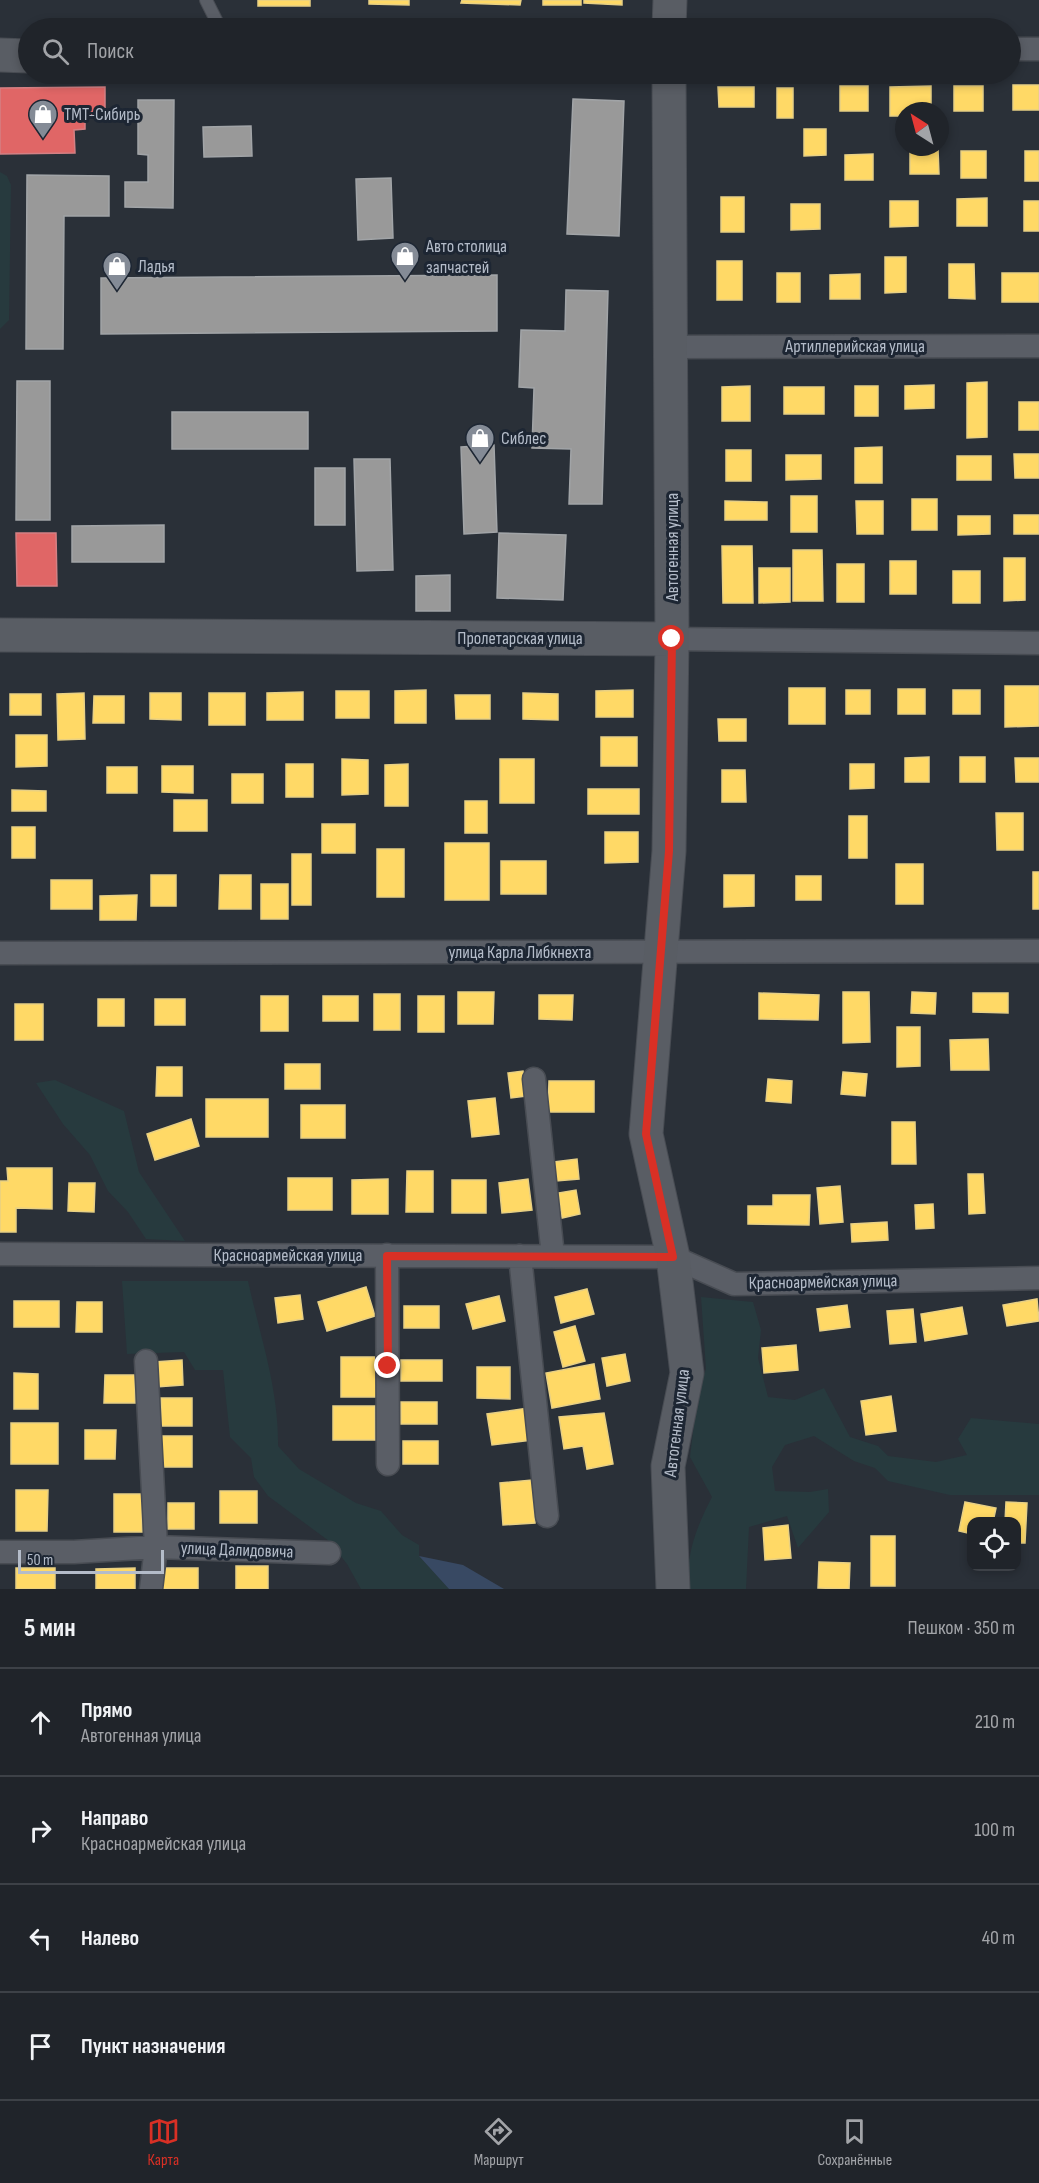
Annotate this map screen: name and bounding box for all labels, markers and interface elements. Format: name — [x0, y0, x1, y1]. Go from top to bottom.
search box — [18, 18, 1021, 84]
icon: search — [39, 35, 72, 68]
text: Поиск — [87, 38, 133, 65]
shop icon: ТМТ-Сибирь — [27, 98, 59, 140]
north arrow — [895, 102, 949, 156]
place label: ТМТ-Сибирь — [64, 104, 141, 125]
place label: Авто столица запчастей — [425, 236, 507, 278]
shop icon: Авто столица запчастей — [389, 240, 421, 282]
shop icon: Ладья — [101, 250, 133, 292]
place label: Ладья — [138, 256, 175, 277]
street label: Артиллерийская улица — [784, 336, 925, 357]
shop icon: Сиблес — [464, 422, 496, 464]
place label: Сиблес — [501, 428, 546, 449]
street label: Автогенная улица — [662, 493, 683, 602]
route start — [658, 625, 684, 651]
street label: Пролетарская улица — [457, 628, 583, 649]
street label: улица Карла Либкнехта — [448, 942, 592, 963]
street label: Красноармейская улица — [214, 1245, 362, 1266]
street label: Красноармейская улица — [748, 1270, 898, 1294]
route end — [374, 1352, 400, 1378]
street label: Автогенная улица — [660, 1368, 694, 1479]
map controls — [967, 1517, 1021, 1571]
button: locate — [967, 1517, 1021, 1571]
street label: улица Далидовича — [180, 1538, 294, 1562]
scale bar — [18, 1547, 164, 1574]
text: 50 m — [27, 1551, 53, 1570]
text: 5 мин — [24, 1613, 76, 1644]
text: Пешком · 350 m — [908, 1616, 1015, 1640]
text: Прямо — [81, 1697, 132, 1724]
icon: ahead — [24, 1706, 57, 1739]
text: 210 m — [975, 1710, 1015, 1734]
text: Автогенная улица — [81, 1724, 201, 1748]
text: Направо — [81, 1805, 148, 1832]
icon: right — [24, 1814, 57, 1847]
text: 100 m — [974, 1818, 1015, 1842]
text: Красноармейская улица — [81, 1832, 246, 1856]
icon: left — [24, 1922, 57, 1955]
text: Налево — [81, 1925, 139, 1952]
text: 40 m — [982, 1926, 1015, 1950]
icon: arrive — [24, 2030, 57, 2063]
text: Пункт назначения — [81, 2033, 225, 2060]
tab: Карта — [147, 2115, 180, 2170]
tab: Маршрут — [474, 2115, 524, 2170]
tab: Сохранённые — [817, 2115, 892, 2170]

